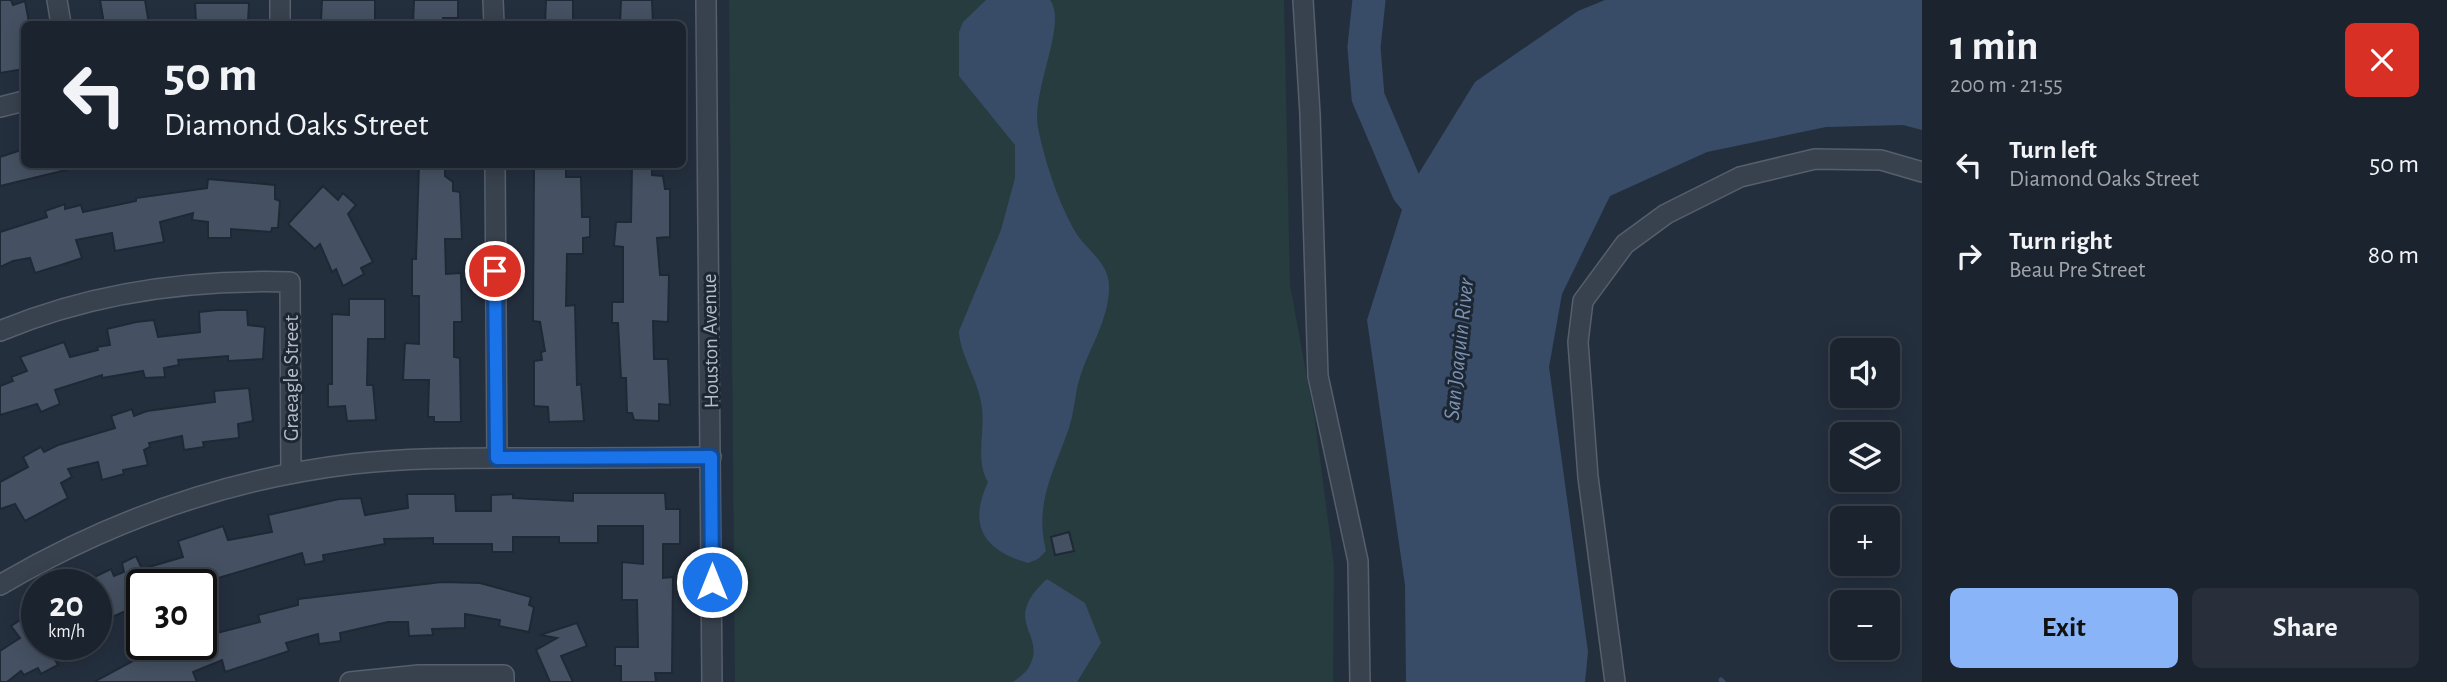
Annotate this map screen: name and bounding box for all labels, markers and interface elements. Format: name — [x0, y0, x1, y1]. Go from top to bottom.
button: close — [2345, 23, 2419, 97]
text: 1 min — [1950, 25, 2039, 67]
icon: left — [49, 49, 140, 140]
text: 50 m — [164, 51, 258, 100]
text: 200 m · 21:55 — [1950, 74, 2063, 97]
text: Diamond Oaks Street — [164, 109, 428, 141]
text: Turn left — [2009, 137, 2097, 163]
icon: left — [1950, 146, 1988, 184]
text: 50 m — [2369, 151, 2419, 177]
text: Diamond Oaks Street — [2009, 168, 2199, 191]
text: Turn right — [2009, 228, 2112, 254]
icon: right — [1950, 237, 1988, 275]
pin — [465, 241, 525, 301]
text: 80 m — [2368, 242, 2419, 268]
icon: arrive — [476, 252, 514, 290]
text: Beau Pre Street — [2009, 259, 2145, 282]
street label: Houston Avenue — [699, 273, 722, 409]
water label: San Joaquin River — [1441, 277, 1478, 421]
street label: Graeagle Street — [281, 315, 302, 441]
map controls — [1830, 338, 1900, 660]
button: sound — [1830, 338, 1900, 408]
button: layers — [1830, 422, 1900, 492]
button: + — [1830, 506, 1900, 576]
position arrow — [675, 545, 749, 619]
speed limit sign: 30 — [126, 569, 217, 660]
text: 20 — [49, 588, 84, 623]
button: Exit — [1950, 588, 2178, 668]
button: Share — [2192, 588, 2419, 668]
button: − — [1830, 590, 1900, 660]
text: km/h — [48, 623, 85, 641]

